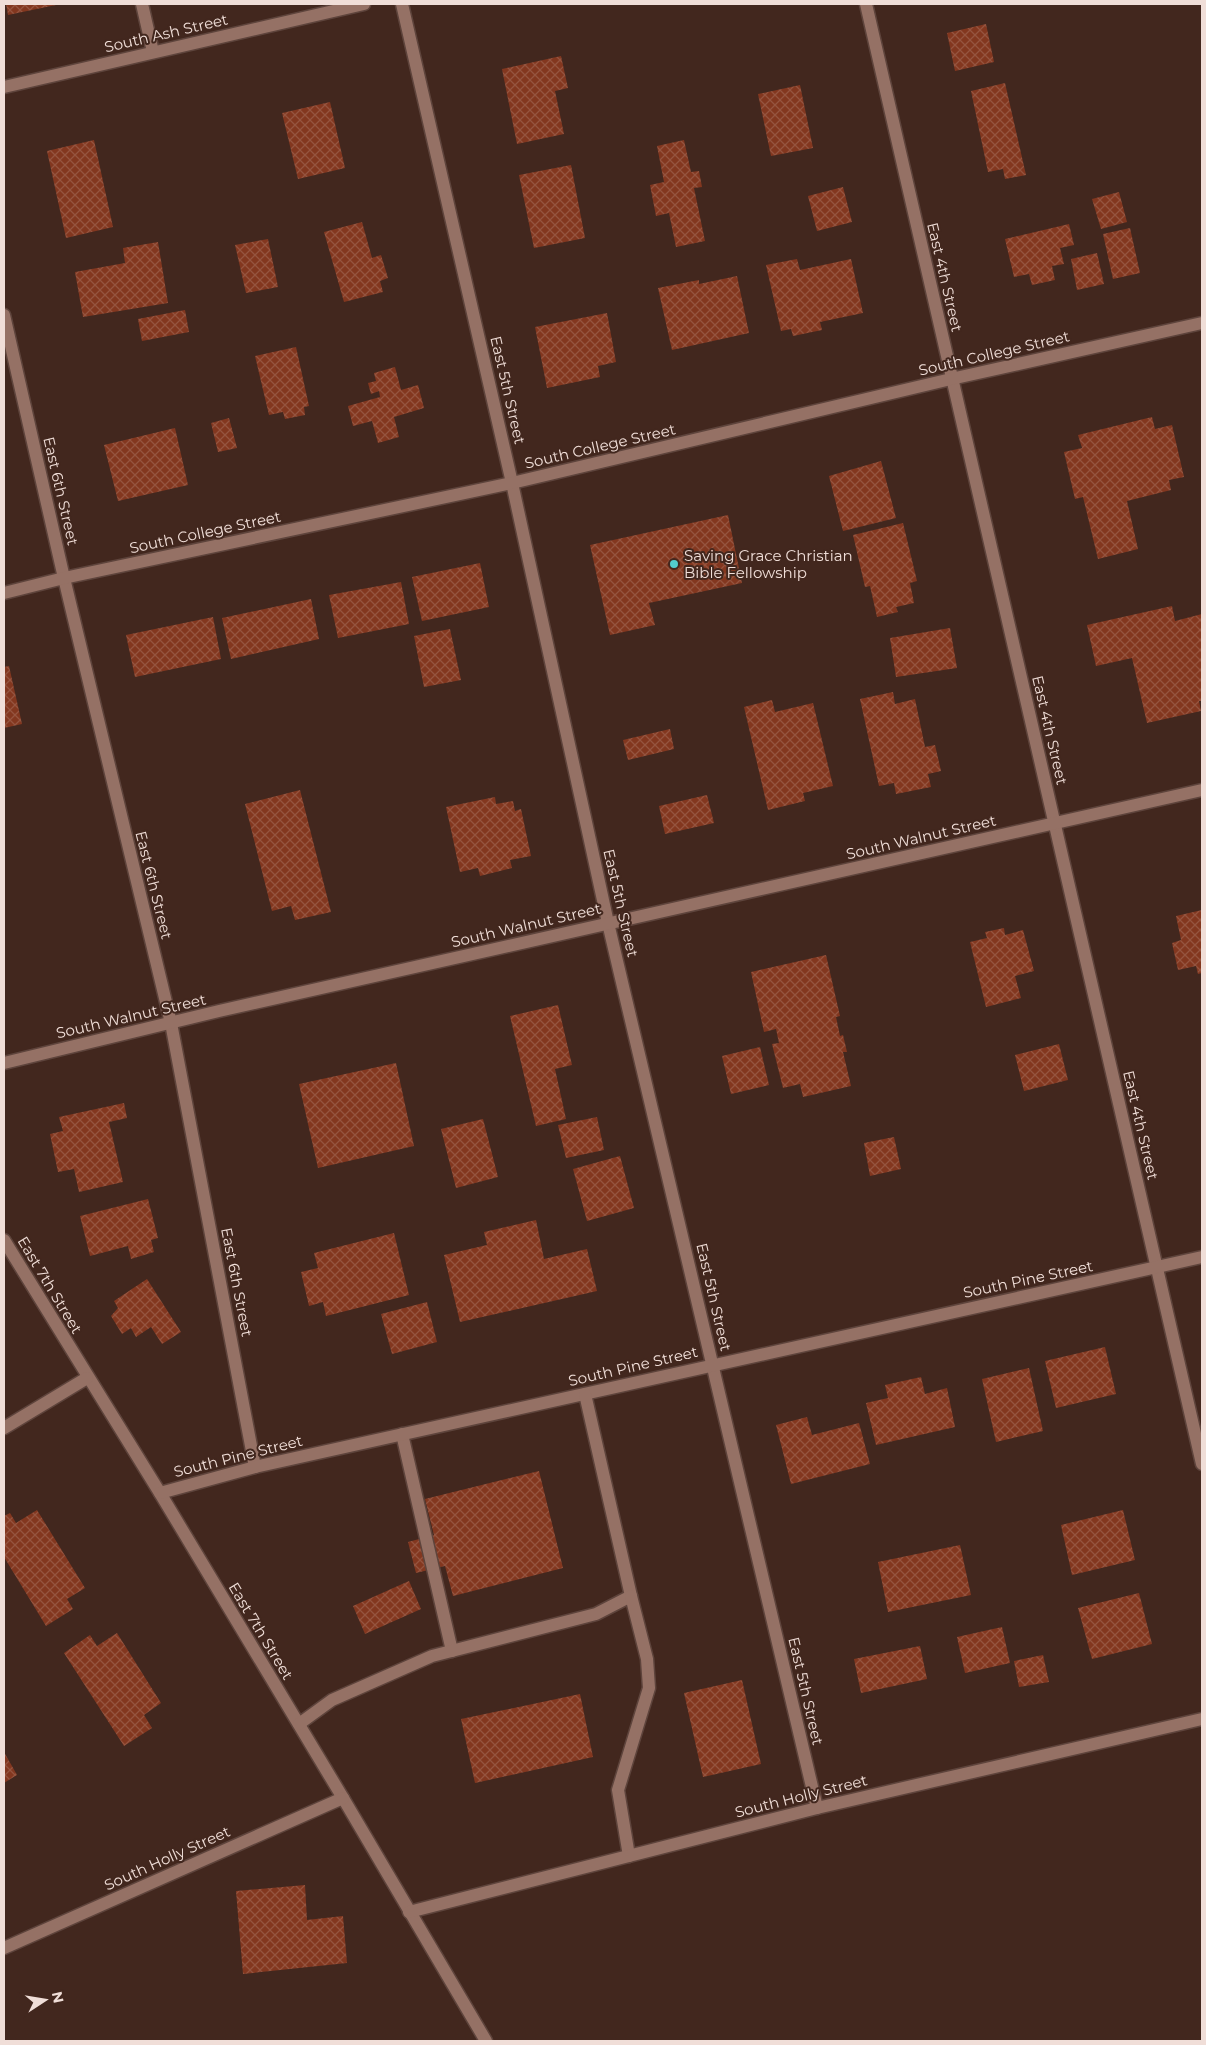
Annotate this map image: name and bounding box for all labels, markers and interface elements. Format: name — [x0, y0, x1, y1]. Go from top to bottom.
street label: South Ash Street — [102, 10, 230, 56]
street label: East 4th Street — [923, 221, 967, 333]
street label: South College Street — [917, 326, 1071, 380]
street label: East 5th Street — [486, 334, 530, 446]
street label: South College Street — [523, 419, 677, 473]
street label: East 6th Street — [39, 435, 83, 547]
street label: South College Street — [128, 507, 282, 557]
place label: Saving Grace Christian Bible Fellowship — [684, 546, 853, 582]
marker: Saving Grace Christian Bible Fellowship — [668, 558, 680, 570]
street label: East 4th Street — [1028, 674, 1072, 786]
street label: South Walnut Street — [844, 811, 998, 863]
street label: East 6th Street — [131, 829, 177, 941]
street label: East 5th Street — [599, 847, 643, 959]
street label: South Walnut Street — [449, 899, 603, 951]
street label: South Walnut Street — [54, 990, 208, 1042]
street label: East 4th Street — [1119, 1069, 1163, 1181]
street label: East 6th Street — [217, 1226, 257, 1338]
street label: East 7th Street — [13, 1233, 87, 1337]
street label: East 5th Street — [692, 1241, 736, 1353]
street label: South Pine Street — [961, 1256, 1095, 1302]
street label: South Pine Street — [566, 1342, 700, 1390]
street label: South Pine Street — [172, 1431, 304, 1481]
street label: East 7th Street — [224, 1579, 298, 1683]
street label: East 5th Street — [784, 1635, 828, 1747]
street label: South Holly Street — [733, 1770, 869, 1822]
street label: South Holly Street — [101, 1822, 233, 1894]
north arrow — [20, 1975, 70, 2025]
text: N — [48, 1990, 68, 2005]

